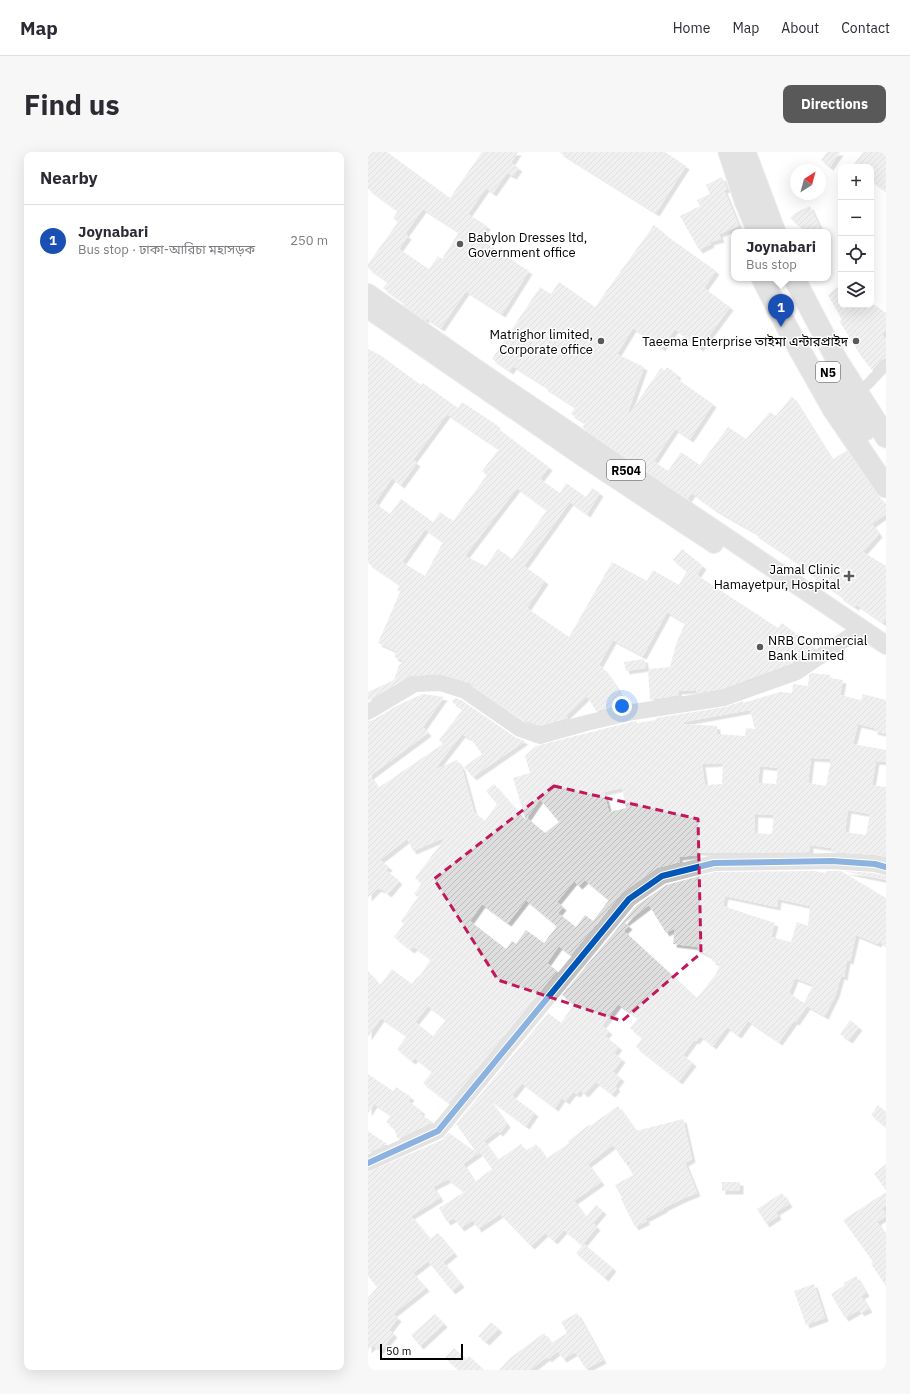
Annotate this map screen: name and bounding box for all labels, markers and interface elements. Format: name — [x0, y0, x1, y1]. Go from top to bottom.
text: Map — [20, 16, 58, 40]
text: Home — [673, 19, 710, 37]
text: Map — [732, 19, 759, 37]
text: About — [781, 19, 819, 37]
text: Contact — [841, 19, 890, 37]
button: Directions — [783, 85, 886, 123]
text: Find us — [24, 86, 120, 123]
north arrow — [790, 164, 826, 200]
map controls — [838, 164, 874, 308]
button: + — [838, 164, 874, 200]
text: Nearby — [40, 167, 98, 189]
button: − — [838, 200, 874, 236]
text: Joynabari — [78, 222, 148, 241]
place label: Babylon Dresses ltd, Government office — [468, 229, 587, 261]
popup — [731, 229, 831, 281]
text: 1 — [49, 232, 57, 249]
text: 250 m — [290, 232, 328, 249]
button: locate — [838, 236, 874, 272]
text: Joynabari — [746, 237, 816, 256]
marker: Babylon Dresses ltd, Government office — [455, 239, 465, 249]
text: Bus stop · ঢাকা-আরিচা মহাসড়ক — [78, 241, 255, 258]
text: Bus stop — [746, 256, 797, 273]
button: layers — [838, 272, 874, 308]
pin: 1 — [768, 294, 794, 327]
place label: Matrighor limited, Corporate office — [489, 326, 593, 358]
place label: Taeema Enterprise তাইমা এন্টারপ্রাইদ — [642, 333, 849, 350]
marker: Matrighor limited, Corporate office — [596, 336, 606, 346]
marker: Taeema Enterprise তাইমা এন্টারপ্রাইদ — [851, 336, 861, 346]
road number: N5 — [816, 362, 840, 382]
road number: R504 — [607, 460, 645, 480]
place label: Jamal Clinic Hamayetpur, Hospital — [714, 561, 840, 593]
marker: Jamal Clinic Hamayetpur, Hospital — [843, 570, 855, 582]
place label: NRB Commercial Bank Limited — [768, 632, 868, 664]
marker: NRB Commercial Bank Limited — [755, 642, 765, 652]
your location — [612, 696, 632, 716]
scale bar — [380, 1342, 463, 1361]
text: 50 m — [386, 1344, 411, 1358]

